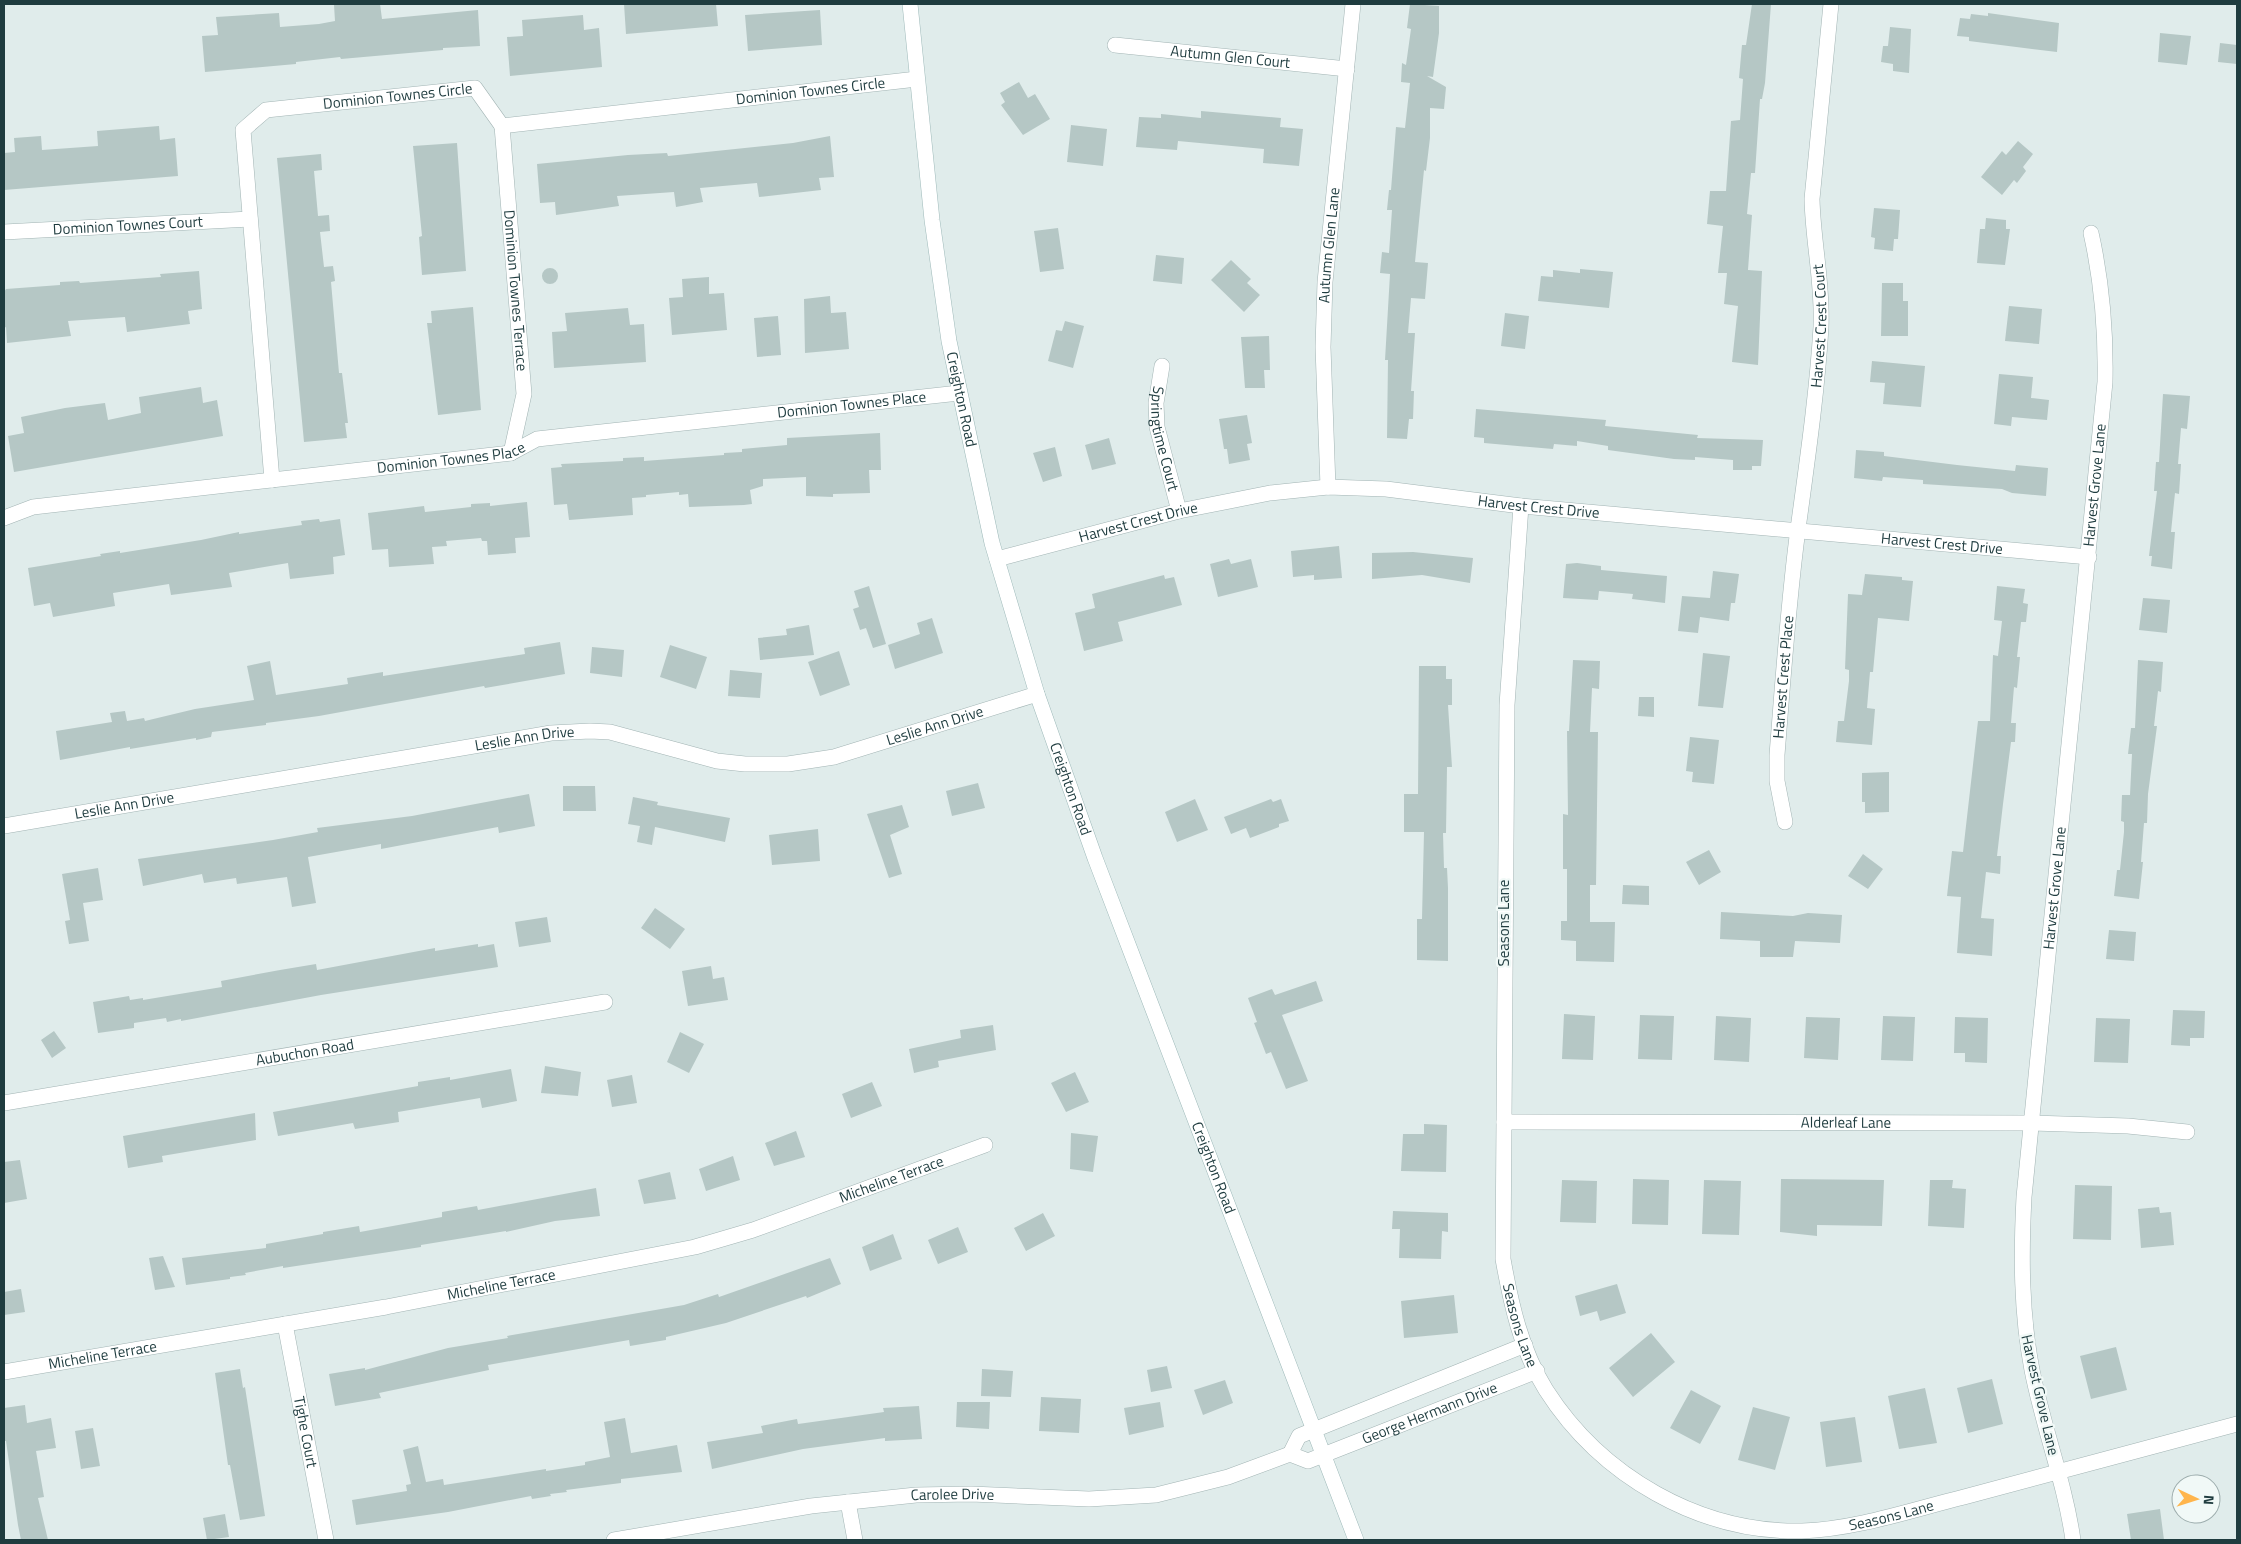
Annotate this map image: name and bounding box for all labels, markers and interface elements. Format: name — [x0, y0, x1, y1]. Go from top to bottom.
street label: Autumn Glen Court — [1170, 39, 1292, 74]
street label: Dominion Townes Circle — [735, 71, 886, 110]
street label: Dominion Townes Circle — [322, 76, 473, 115]
street label: Autumn Glen Lane — [1312, 186, 1345, 303]
street label: Dominion Townes Court — [52, 209, 204, 240]
street label: Dominion Townes Terrace — [498, 209, 534, 372]
street label: Harvest Crest Court — [1804, 262, 1832, 389]
street label: Creighton Road — [941, 350, 983, 449]
street label: Dominion Townes Place — [776, 385, 927, 424]
street label: Springtime Court — [1145, 385, 1185, 494]
street label: Harvest Grove Lane — [2077, 422, 2112, 548]
street label: Dominion Townes Place — [376, 435, 529, 479]
street label: Harvest Crest Drive — [1476, 489, 1600, 524]
street label: Harvest Crest Drive — [1076, 496, 1200, 548]
street label: Harvest Crest Drive — [1880, 526, 2004, 560]
street label: Harvest Crest Place — [1766, 614, 1799, 739]
street label: Leslie Ann Drive — [883, 699, 986, 751]
street label: Leslie Ann Drive — [473, 720, 575, 757]
street label: Creighton Road — [1044, 739, 1098, 838]
street label: Leslie Ann Drive — [73, 785, 176, 825]
street label: Harvest Grove Lane — [2037, 825, 2072, 951]
street label: Seasons Lane — [1492, 880, 1515, 966]
street label: Aubuchon Road — [254, 1032, 356, 1072]
street label: Alderleaf Lane — [1801, 1111, 1891, 1134]
street label: Creighton Road — [1186, 1118, 1242, 1217]
street label: Micheline Terrace — [836, 1149, 947, 1209]
street label: Micheline Terrace — [445, 1262, 557, 1306]
street label: Seasons Lane — [1497, 1281, 1544, 1371]
street label: Harvest Grove Lane — [2015, 1332, 2066, 1458]
street label: Micheline Terrace — [46, 1334, 159, 1375]
street label: George Hermann Drive — [1358, 1376, 1500, 1450]
street label: Tighe Court — [288, 1394, 324, 1470]
north arrow — [2171, 1474, 2221, 1524]
street label: Carolee Drive — [910, 1482, 995, 1506]
street label: Seasons Lane — [1847, 1493, 1936, 1536]
text: N — [2199, 1494, 2220, 1506]

